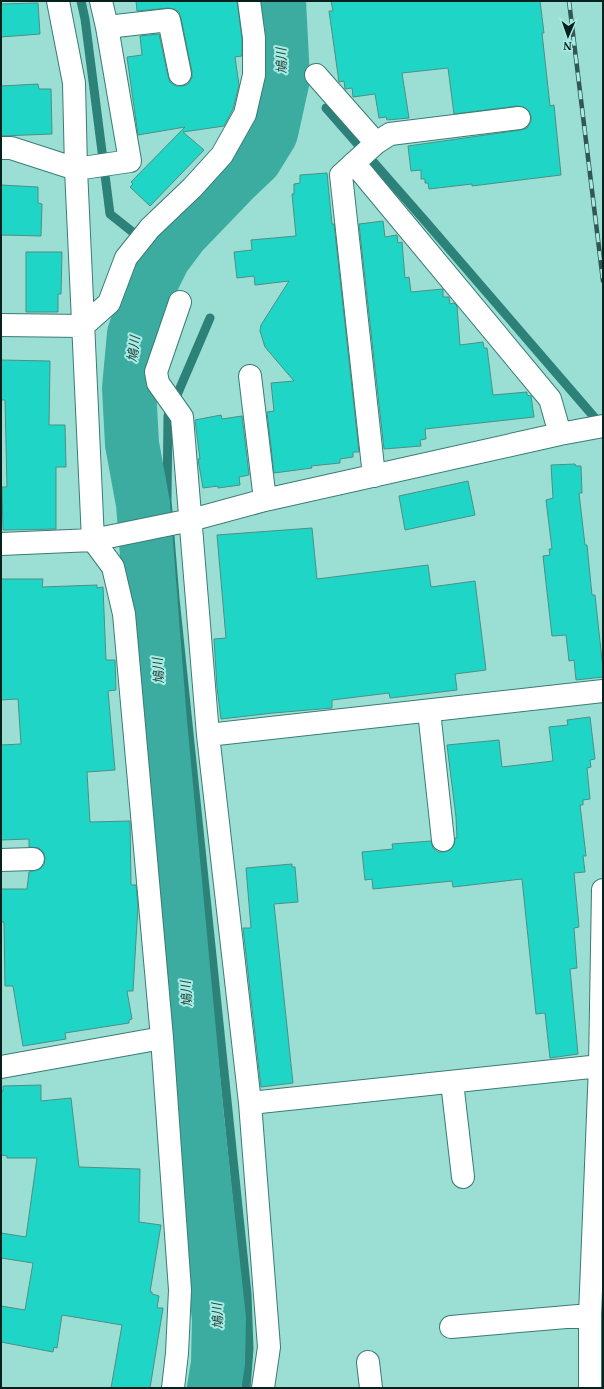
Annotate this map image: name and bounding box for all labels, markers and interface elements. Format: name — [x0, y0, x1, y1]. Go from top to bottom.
north arrow — [548, 16, 588, 56]
text: N — [563, 39, 572, 54]
water label: 鳩川 — [271, 46, 290, 74]
water label: 鳩川 — [122, 333, 144, 363]
water label: 鳩川 — [148, 655, 168, 685]
water label: 鳩川 — [176, 978, 196, 1008]
water label: 鳩川 — [207, 1301, 227, 1329]

